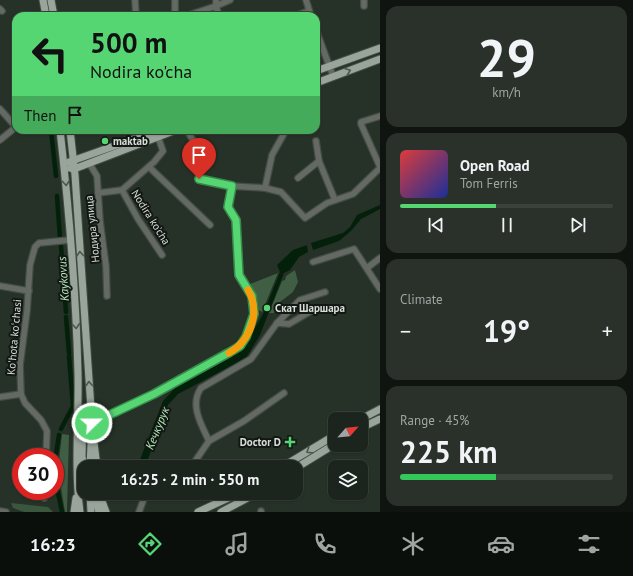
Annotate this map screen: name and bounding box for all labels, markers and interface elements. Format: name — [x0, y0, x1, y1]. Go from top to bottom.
text: 500 m — [90, 24, 167, 61]
text: 29 — [477, 24, 536, 91]
icon: left — [24, 28, 76, 80]
text: Nodira ko'cha — [90, 60, 192, 83]
one-way arrow — [344, 67, 351, 75]
text: km/h — [492, 84, 521, 101]
icon: arrive — [64, 104, 86, 126]
text: Then — [24, 106, 56, 125]
place label: maktab — [113, 134, 148, 148]
marker: maktab — [100, 136, 110, 146]
pin — [182, 138, 216, 179]
icon: arrive — [188, 144, 210, 166]
text: Open Road — [460, 156, 530, 175]
text: Tom Ferris — [460, 175, 518, 192]
one-way arrow — [61, 180, 70, 186]
street label: Nodira ko'cha — [129, 187, 173, 247]
street label: Нодира улица — [82, 195, 102, 263]
icon: previous — [425, 214, 447, 236]
icon: pause — [496, 214, 518, 236]
icon: next — [567, 214, 589, 236]
one-way arrow — [75, 251, 84, 257]
water label: Kaykovus — [54, 256, 72, 302]
text: Climate — [400, 291, 443, 308]
street label: Koʻhota koʻchasi — [4, 298, 24, 375]
place label: Скат Шаршара — [275, 301, 345, 315]
marker: Скат Шаршара — [262, 303, 272, 313]
text: 19° — [483, 311, 530, 350]
text: − — [400, 317, 411, 345]
text: + — [602, 317, 613, 345]
one-way arrow — [71, 323, 80, 329]
one-way arrow — [84, 381, 93, 387]
position arrow — [71, 402, 113, 444]
water label: Кечкурук — [142, 404, 173, 452]
north arrow — [328, 412, 368, 452]
map controls — [328, 412, 368, 500]
text: Range · 45% — [400, 412, 469, 429]
text: 225 km — [400, 432, 498, 471]
place label: Doctor D — [240, 435, 281, 449]
marker: Doctor D — [284, 436, 296, 448]
one-way arrow — [306, 446, 313, 453]
speed limit sign: 30 — [12, 448, 64, 500]
button: layers — [328, 460, 368, 500]
text: 16:25 · 2 min · 550 m — [121, 470, 259, 489]
icon: directions — [136, 530, 164, 558]
icon: music — [223, 530, 251, 558]
icon: phone — [311, 530, 339, 558]
icon: climate — [399, 530, 427, 558]
icon: car — [487, 530, 515, 558]
icon: filters — [575, 530, 603, 558]
text: 16:23 — [30, 533, 76, 556]

